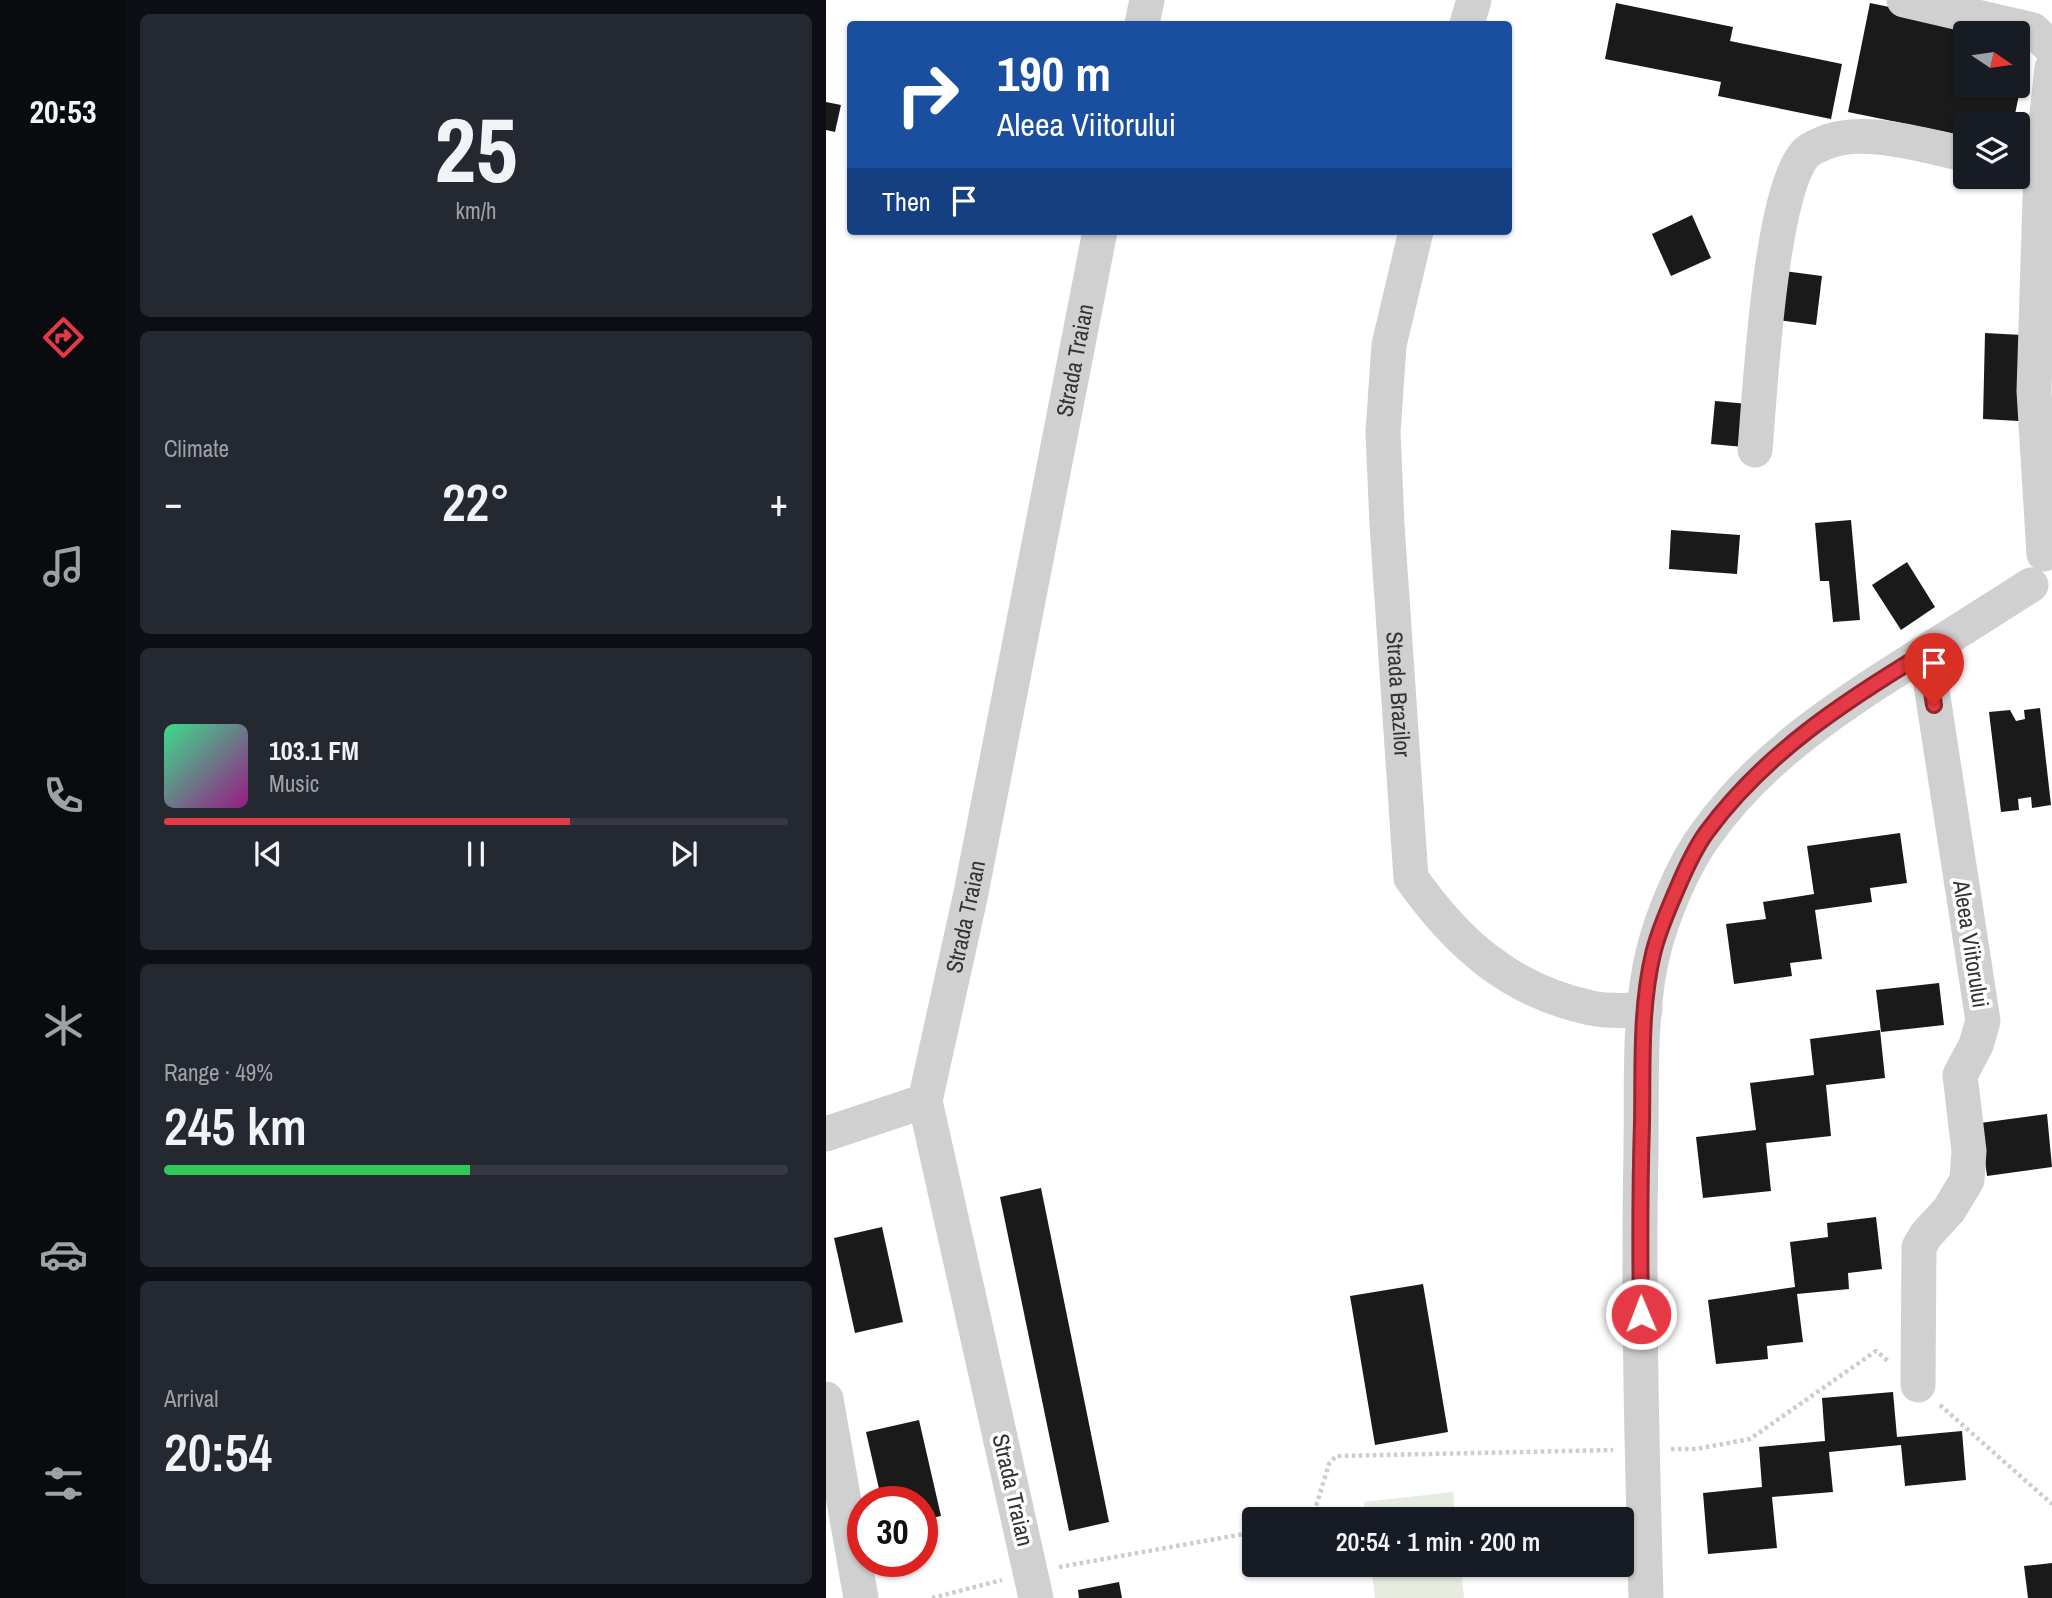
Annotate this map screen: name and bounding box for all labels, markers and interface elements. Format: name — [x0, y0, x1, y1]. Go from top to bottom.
north arrow — [1953, 21, 2030, 98]
map controls — [1953, 21, 2030, 189]
text: 190 m — [997, 40, 1111, 106]
icon: right — [882, 49, 973, 140]
text: 25 — [435, 88, 518, 210]
text: 20:53 — [29, 90, 97, 133]
text: Aleea Viitorului — [997, 103, 1176, 146]
button: layers — [1953, 112, 2030, 189]
icon: arrive — [945, 182, 983, 220]
text: Then — [882, 184, 931, 219]
text: km/h — [456, 195, 496, 226]
street label: Strada Traian — [1048, 301, 1100, 419]
icon: directions — [39, 313, 88, 362]
text: Climate — [164, 433, 229, 464]
text: 22° — [442, 467, 510, 537]
text: − — [164, 477, 182, 528]
text: + — [770, 477, 788, 528]
icon: music — [39, 542, 88, 591]
street label: Strada Brazilor — [1379, 630, 1419, 759]
pin — [1904, 633, 1964, 705]
icon: arrive — [1915, 644, 1953, 682]
text: 103.1 FM — [269, 733, 359, 768]
text: Music — [269, 768, 319, 799]
icon: phone — [39, 771, 88, 820]
icon: previous — [249, 835, 287, 873]
icon: pause — [457, 835, 495, 873]
icon: next — [665, 835, 703, 873]
street label: Strada Traian — [938, 858, 992, 976]
street label: Aleea Viitorului — [1946, 877, 1997, 1010]
icon: climate — [39, 1001, 88, 1050]
text: Range · 49% — [164, 1057, 273, 1088]
text: 245 km — [164, 1091, 307, 1161]
icon: car — [39, 1230, 88, 1279]
position arrow — [1604, 1277, 1678, 1351]
text: Arrival — [164, 1383, 219, 1414]
text: 20:54 — [164, 1417, 272, 1487]
street label: Strada Traian — [986, 1431, 1041, 1549]
icon: filters — [39, 1459, 88, 1508]
speed limit sign: 30 — [847, 1486, 938, 1577]
text: 20:54 · 1 min · 200 m — [1336, 1524, 1540, 1559]

